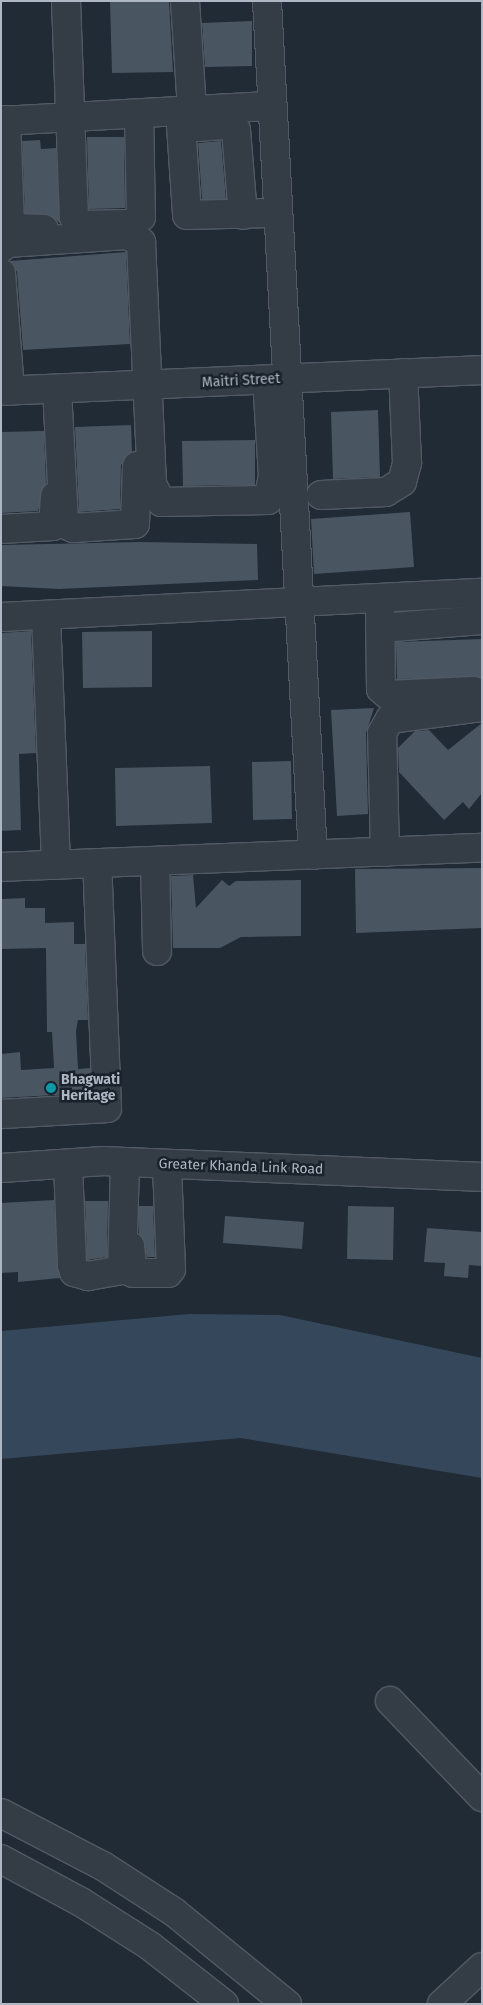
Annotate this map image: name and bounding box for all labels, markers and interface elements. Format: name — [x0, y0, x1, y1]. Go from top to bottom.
street label: Maitri Street — [201, 371, 281, 391]
place label: Bhagwati Heritage — [61, 1072, 120, 1104]
marker: Bhagwati Heritage — [45, 1082, 57, 1094]
street label: Greater Khanda Link Road — [158, 1156, 324, 1178]

